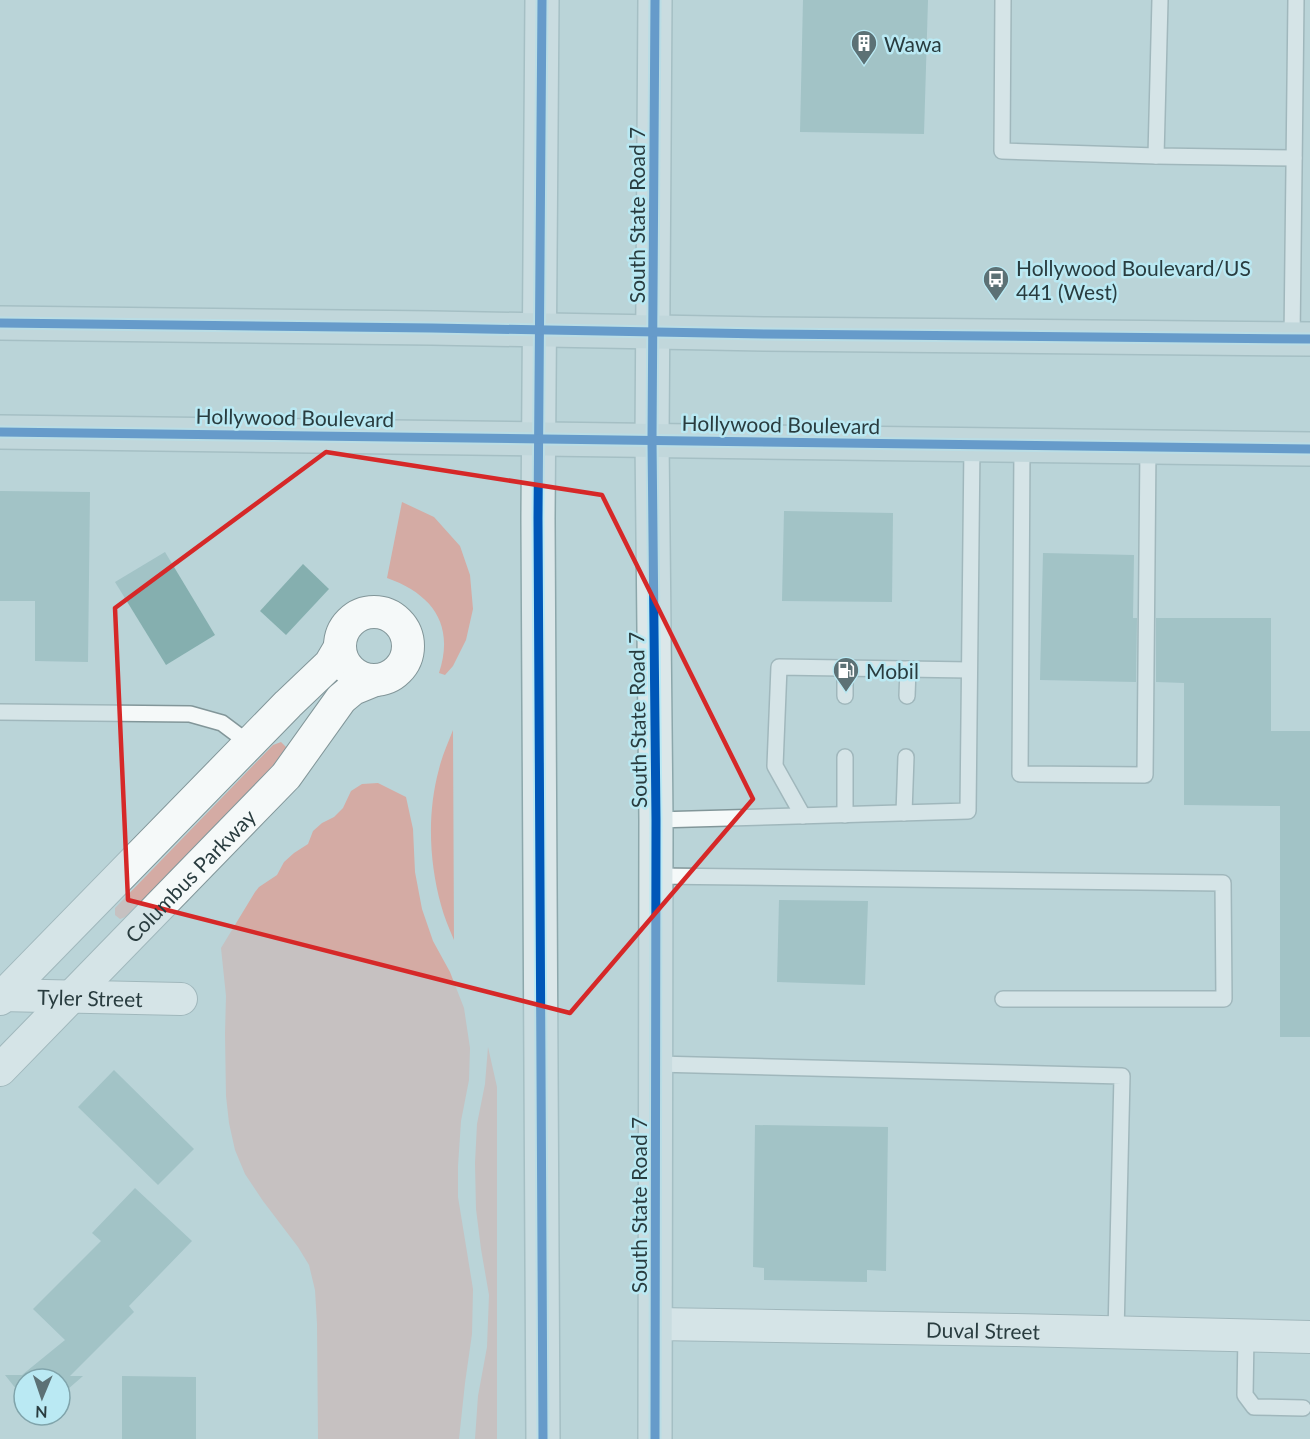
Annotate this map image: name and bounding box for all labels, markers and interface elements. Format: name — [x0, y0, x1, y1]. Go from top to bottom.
building icon: Wawa — [849, 28, 879, 66]
place label: Wawa — [884, 31, 942, 56]
street label: South State Road 7 — [624, 127, 649, 303]
place label: Hollywood Boulevard/US 441 (West) — [1016, 255, 1251, 304]
bus stop icon: Hollywood Boulevard/US 441 (West) — [981, 264, 1011, 302]
street label: Hollywood Boulevard — [196, 403, 394, 431]
street label: Hollywood Boulevard — [682, 410, 880, 438]
street label: South State Road 7 — [623, 632, 651, 808]
fuel station icon: Mobil — [831, 655, 861, 693]
place label: Mobil — [866, 658, 919, 683]
street label: Columbus Parkway — [119, 803, 260, 947]
street label: Tyler Street — [37, 983, 143, 1011]
street label: South State Road 7 — [626, 1117, 651, 1293]
street label: Duval Street — [926, 1316, 1041, 1343]
north arrow — [12, 1367, 72, 1427]
text: N — [35, 1403, 48, 1422]

